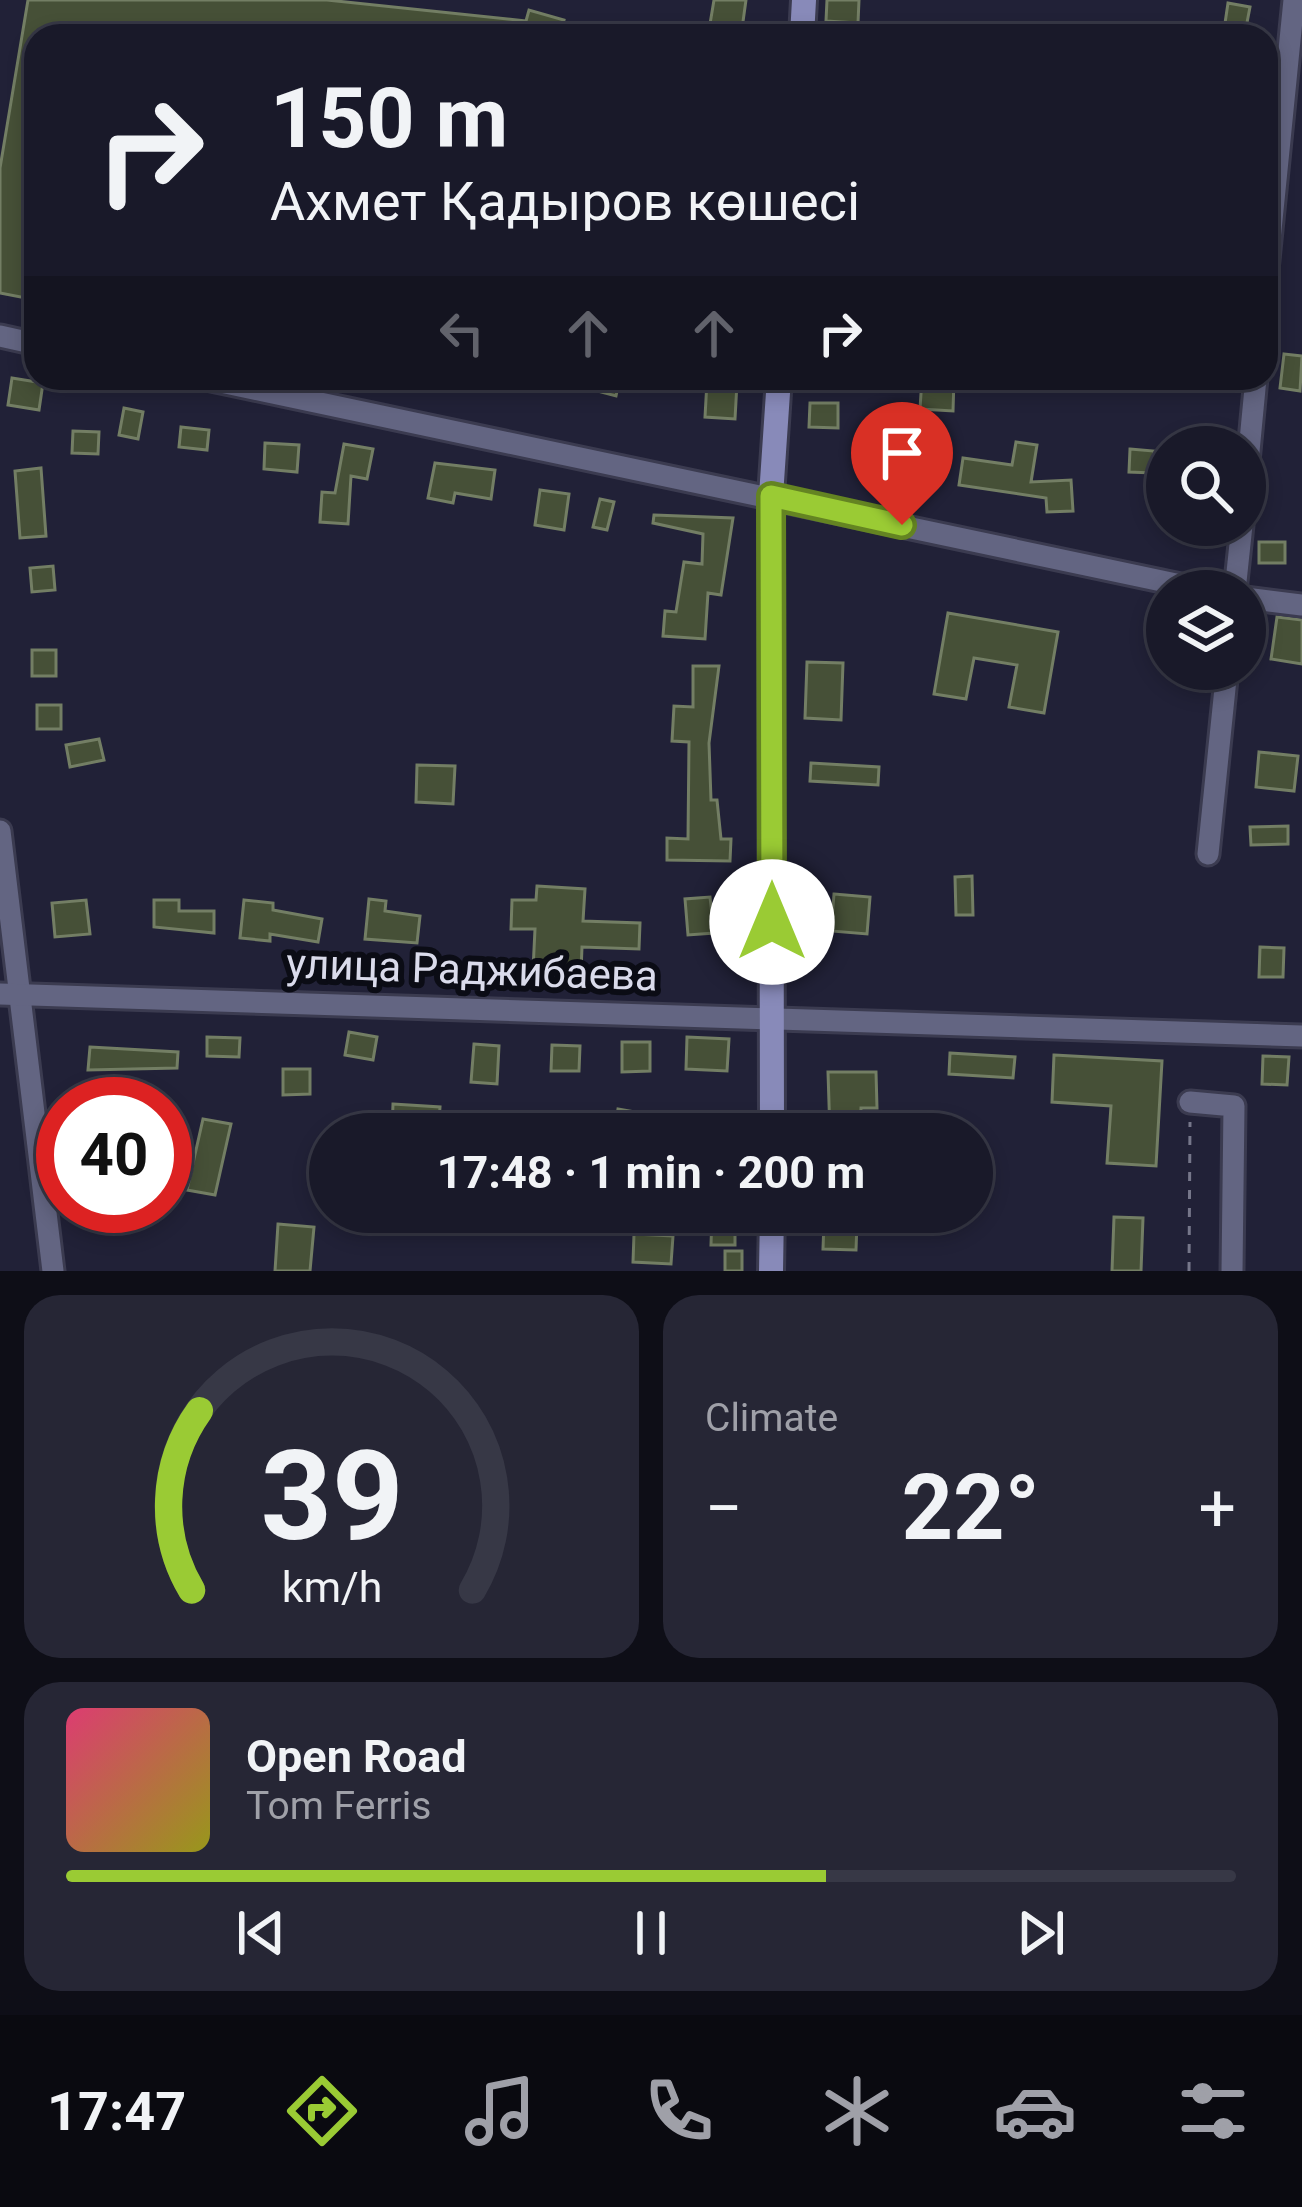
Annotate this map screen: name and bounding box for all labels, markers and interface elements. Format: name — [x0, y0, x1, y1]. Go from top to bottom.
text: 150 m — [270, 69, 508, 168]
icon: right — [72, 72, 228, 228]
text: Ахмет Қадыров көшесі — [270, 170, 860, 233]
icon: left — [429, 300, 495, 366]
icon: ahead — [555, 300, 621, 366]
icon: ahead — [681, 300, 747, 366]
icon: right — [807, 300, 873, 366]
pin — [851, 402, 953, 525]
icon: arrive — [869, 420, 935, 486]
map controls — [1146, 426, 1266, 690]
button: search — [1146, 426, 1266, 546]
button: layers — [1146, 570, 1266, 690]
position arrow — [709, 859, 835, 985]
street label: улица Раджибаева — [285, 939, 659, 1000]
speed limit sign: 40 — [36, 1077, 192, 1233]
text: 17:48 · 1 min · 200 m — [437, 1146, 865, 1199]
text: Climate — [705, 1395, 838, 1441]
text: 39 — [260, 1423, 403, 1569]
text: 22° — [901, 1456, 1040, 1561]
text: − — [705, 1470, 743, 1547]
text: + — [1199, 1470, 1236, 1547]
text: km/h — [281, 1561, 382, 1611]
text: Open Road — [246, 1730, 467, 1783]
text: Tom Ferris — [246, 1783, 431, 1829]
icon: previous — [228, 1900, 294, 1966]
icon: pause — [618, 1900, 684, 1966]
icon: next — [1008, 1900, 1074, 1966]
icon: directions — [280, 2069, 364, 2153]
icon: music — [458, 2069, 542, 2153]
icon: phone — [637, 2069, 721, 2153]
icon: climate — [815, 2069, 899, 2153]
icon: car — [993, 2069, 1077, 2153]
icon: filters — [1171, 2069, 1255, 2153]
text: 17:47 — [47, 2080, 186, 2143]

